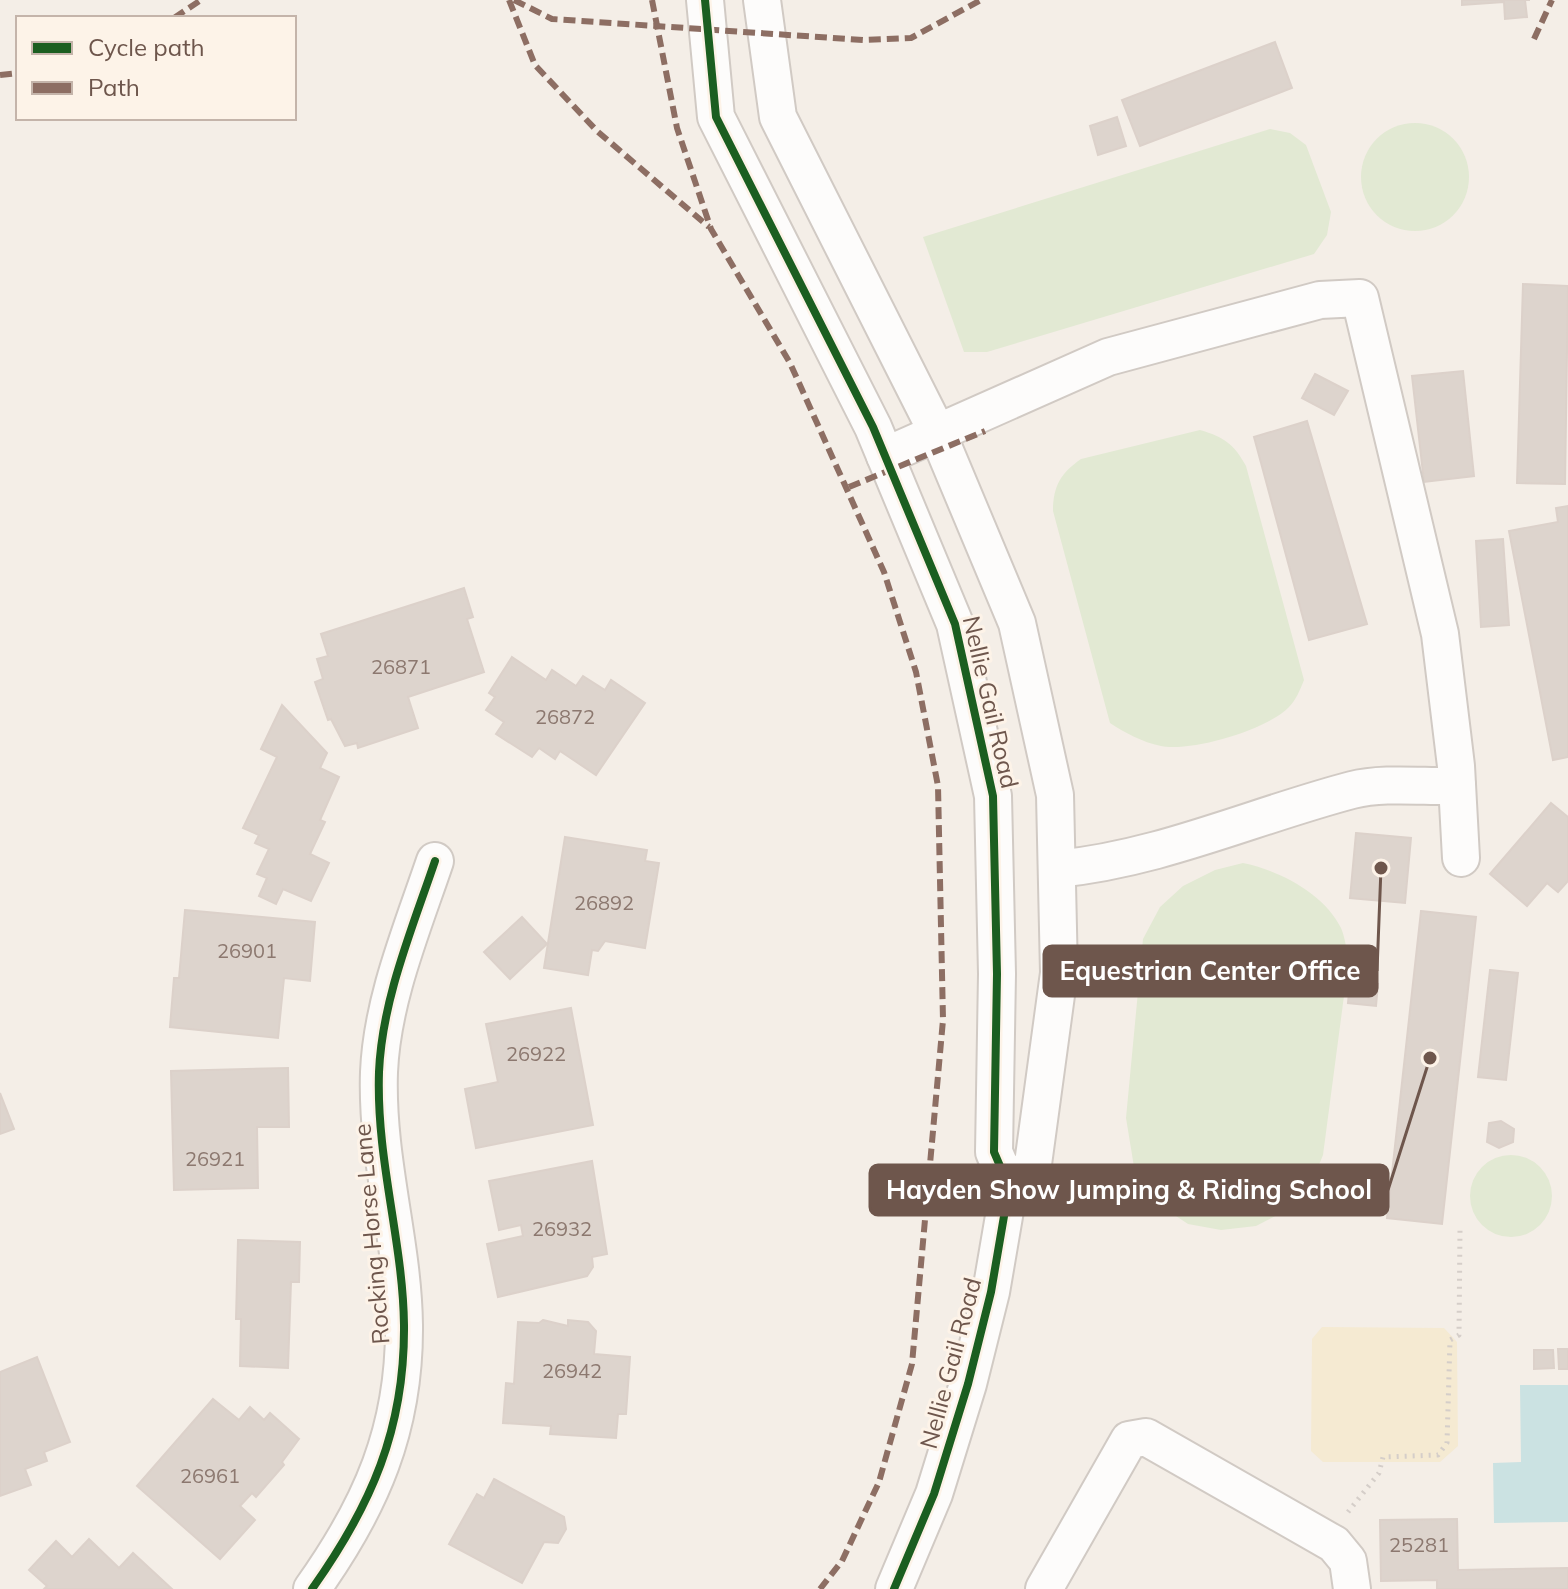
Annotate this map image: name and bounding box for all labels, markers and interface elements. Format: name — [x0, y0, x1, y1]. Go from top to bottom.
legend — [16, 16, 296, 120]
text: Cycle path — [88, 32, 205, 62]
text: Path — [88, 72, 140, 102]
street label: Nellie Gail Road — [957, 613, 1025, 791]
house number: 26871 — [371, 654, 431, 679]
house number: 26872 — [535, 704, 595, 729]
house number: 26892 — [574, 890, 634, 915]
house number: 26901 — [217, 938, 277, 963]
callout: Equestrian Center Office — [1044, 946, 1377, 996]
text: Equestrian Center Office — [1060, 954, 1360, 987]
house number: 26922 — [506, 1041, 566, 1066]
street label: Rocking Horse Lane — [346, 1122, 396, 1346]
house number: 26921 — [185, 1146, 245, 1171]
callout: Hayden Show Jumping & Riding School — [870, 1165, 1388, 1215]
text: Hayden Show Jumping & Riding School — [886, 1173, 1372, 1206]
house number: 26932 — [532, 1216, 592, 1241]
street label: Nellie Gail Road — [913, 1274, 987, 1452]
house number: 26942 — [542, 1358, 602, 1383]
house number: 26961 — [180, 1463, 240, 1488]
house number: 25281 — [1389, 1532, 1449, 1557]

